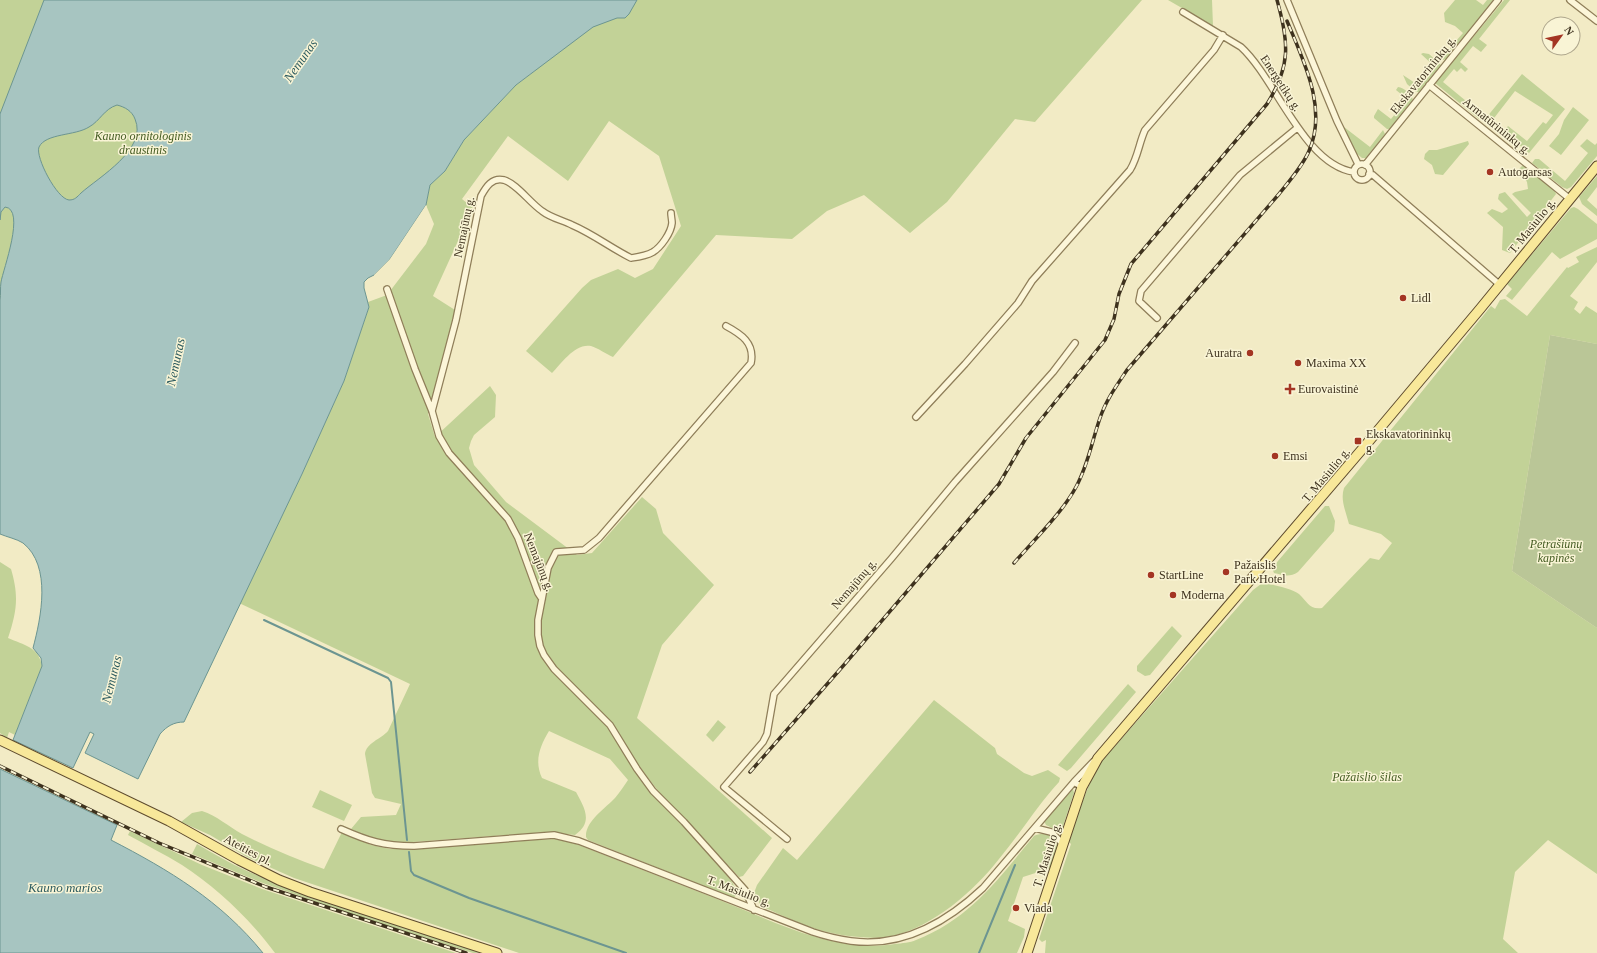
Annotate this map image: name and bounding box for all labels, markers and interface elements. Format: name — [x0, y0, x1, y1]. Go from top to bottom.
north arrow — [1541, 16, 1581, 56]
text: N — [1562, 24, 1577, 37]
street label: Ekskavatorininkų g. — [1387, 33, 1459, 117]
water label: Nemunas — [280, 36, 320, 85]
street label: Energetikų g. — [1258, 52, 1304, 114]
street label: Armatūrininkų g. — [1460, 94, 1534, 158]
park label: Kauno ornitologinis draustinis — [93, 129, 192, 157]
place label: Autogarsas — [1498, 165, 1552, 179]
marker: Autogarsas — [1485, 167, 1495, 177]
street label: Nemajūnų g. — [451, 195, 477, 259]
street label: T. Masiulio g. — [1505, 196, 1559, 256]
place label: Lidl — [1411, 291, 1432, 305]
marker: Lidl — [1398, 293, 1408, 303]
water label: Nemunas — [163, 337, 188, 388]
place label: Auratra — [1205, 346, 1243, 360]
marker: Auratra — [1245, 348, 1255, 358]
place label: Maxima XX — [1306, 356, 1367, 370]
marker: Maxima XX — [1293, 358, 1303, 368]
place label: Eurovaistinė — [1298, 382, 1359, 396]
marker: Eurovaistinė — [1285, 384, 1295, 394]
place label: Ekskavatorininkų g. — [1366, 427, 1451, 455]
marker: Ekskavatorininkų g. — [1353, 436, 1363, 446]
street label: T. Masiulio g. — [1299, 445, 1353, 505]
place label: Emsi — [1283, 449, 1308, 463]
marker: Emsi — [1270, 451, 1280, 461]
street label: Nemajūnų g. — [521, 531, 557, 593]
park label: Petrašiūnų kapinės — [1529, 537, 1582, 565]
street label: Nemajūnų g. — [828, 556, 880, 612]
place label: Pažaislis Park Hotel — [1234, 558, 1286, 586]
marker: Pažaislis Park Hotel — [1221, 567, 1231, 577]
place label: StartLine — [1159, 568, 1204, 582]
marker: StartLine — [1146, 570, 1156, 580]
place label: Moderna — [1181, 588, 1225, 602]
marker: Moderna — [1168, 590, 1178, 600]
water label: Nemunas — [98, 654, 125, 705]
park label: Pažaislio šilas — [1331, 770, 1402, 784]
street label: T. Masiulio g. — [1030, 821, 1064, 889]
street label: Ateities pl. — [221, 831, 275, 869]
street label: T. Masiulio g. — [705, 872, 773, 910]
water label: Kauno marios — [27, 880, 102, 895]
place label: Viada — [1024, 901, 1053, 915]
marker: Viada — [1011, 903, 1021, 913]

